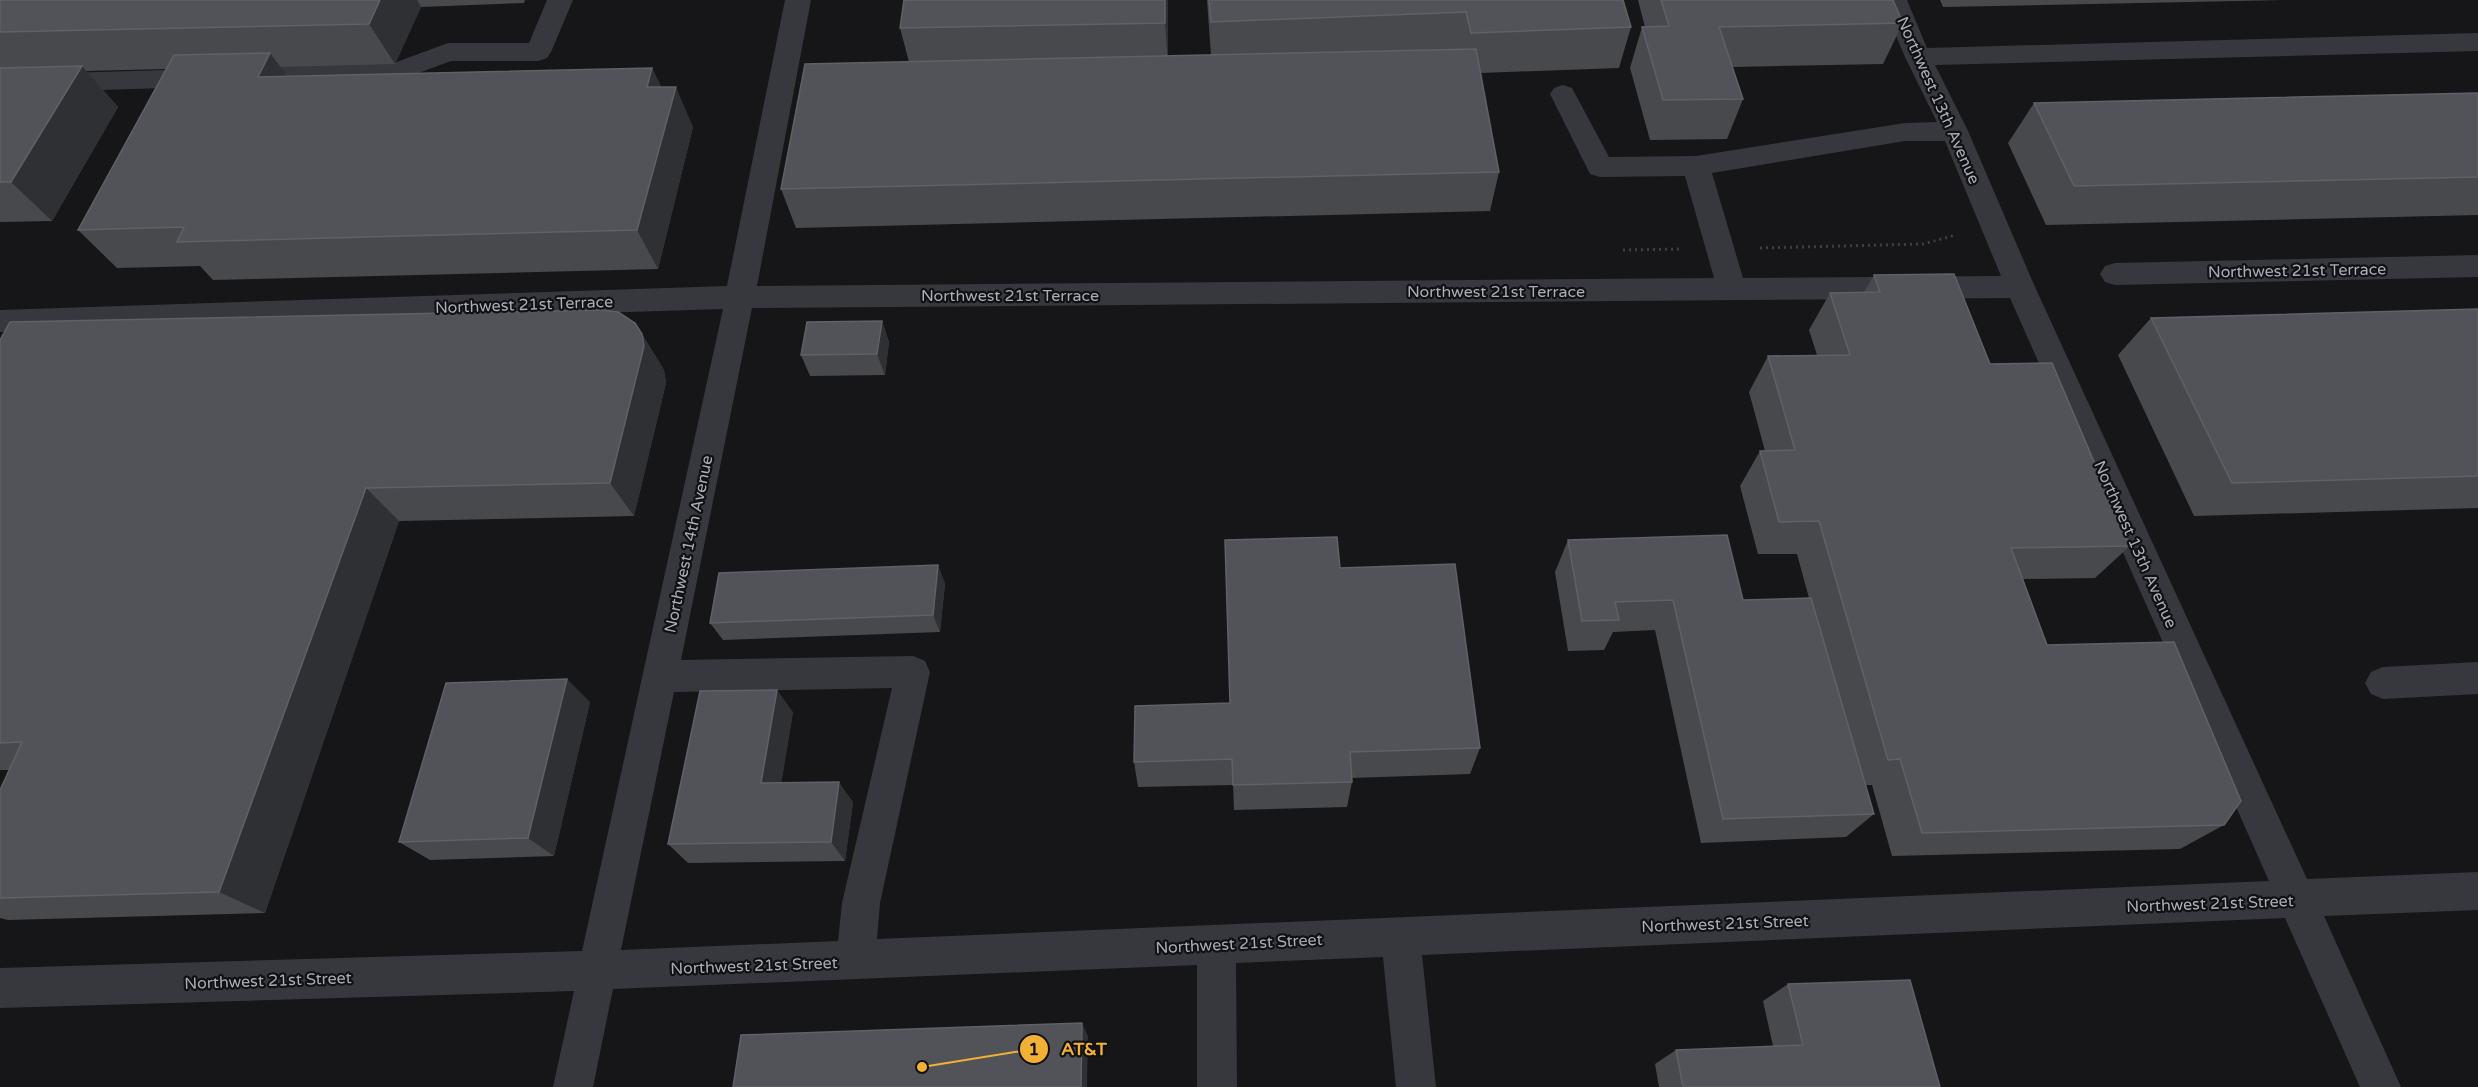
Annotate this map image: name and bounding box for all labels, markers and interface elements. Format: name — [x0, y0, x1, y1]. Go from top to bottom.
street label: Northwest 13th Avenue — [1892, 14, 1984, 187]
street label: Northwest 21st Terrace — [2208, 259, 2386, 283]
street label: Northwest 21st Terrace — [1407, 282, 1585, 302]
street label: Northwest 21st Terrace — [921, 286, 1099, 306]
street label: Northwest 21st Terrace — [435, 292, 613, 318]
street label: Northwest 14th Avenue — [660, 454, 718, 635]
street label: Northwest 13th Avenue — [2089, 458, 2181, 631]
street label: Northwest 21st Street — [2126, 891, 2294, 917]
street label: Northwest 21st Street — [1641, 911, 1809, 937]
street label: Northwest 21st Street — [1155, 930, 1323, 958]
street label: Northwest 21st Street — [670, 953, 838, 979]
street label: Northwest 21st Street — [184, 968, 352, 994]
callout: AT&T — [1019, 1031, 1119, 1067]
text: 1 — [1028, 1038, 1040, 1060]
text: AT&T — [1061, 1038, 1108, 1060]

